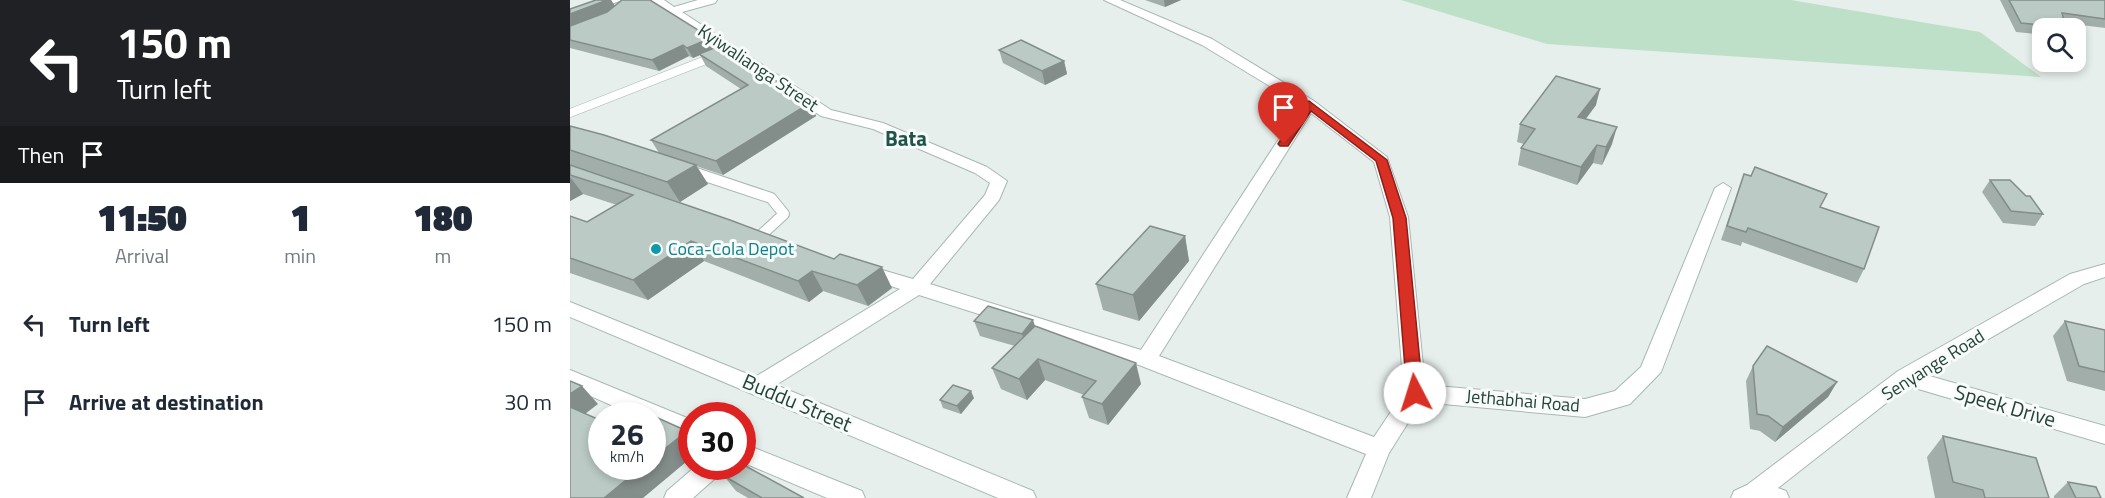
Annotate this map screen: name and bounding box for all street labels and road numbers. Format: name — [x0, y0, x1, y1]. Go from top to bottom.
street label: Kyiwalianga Street — [692, 17, 825, 118]
street label: Senyange Road — [1876, 322, 1989, 407]
street label: Buddu Street — [738, 365, 858, 440]
street label: Speek Drive — [1951, 375, 2060, 435]
street label: Jethabhai Road — [1465, 382, 1581, 419]

